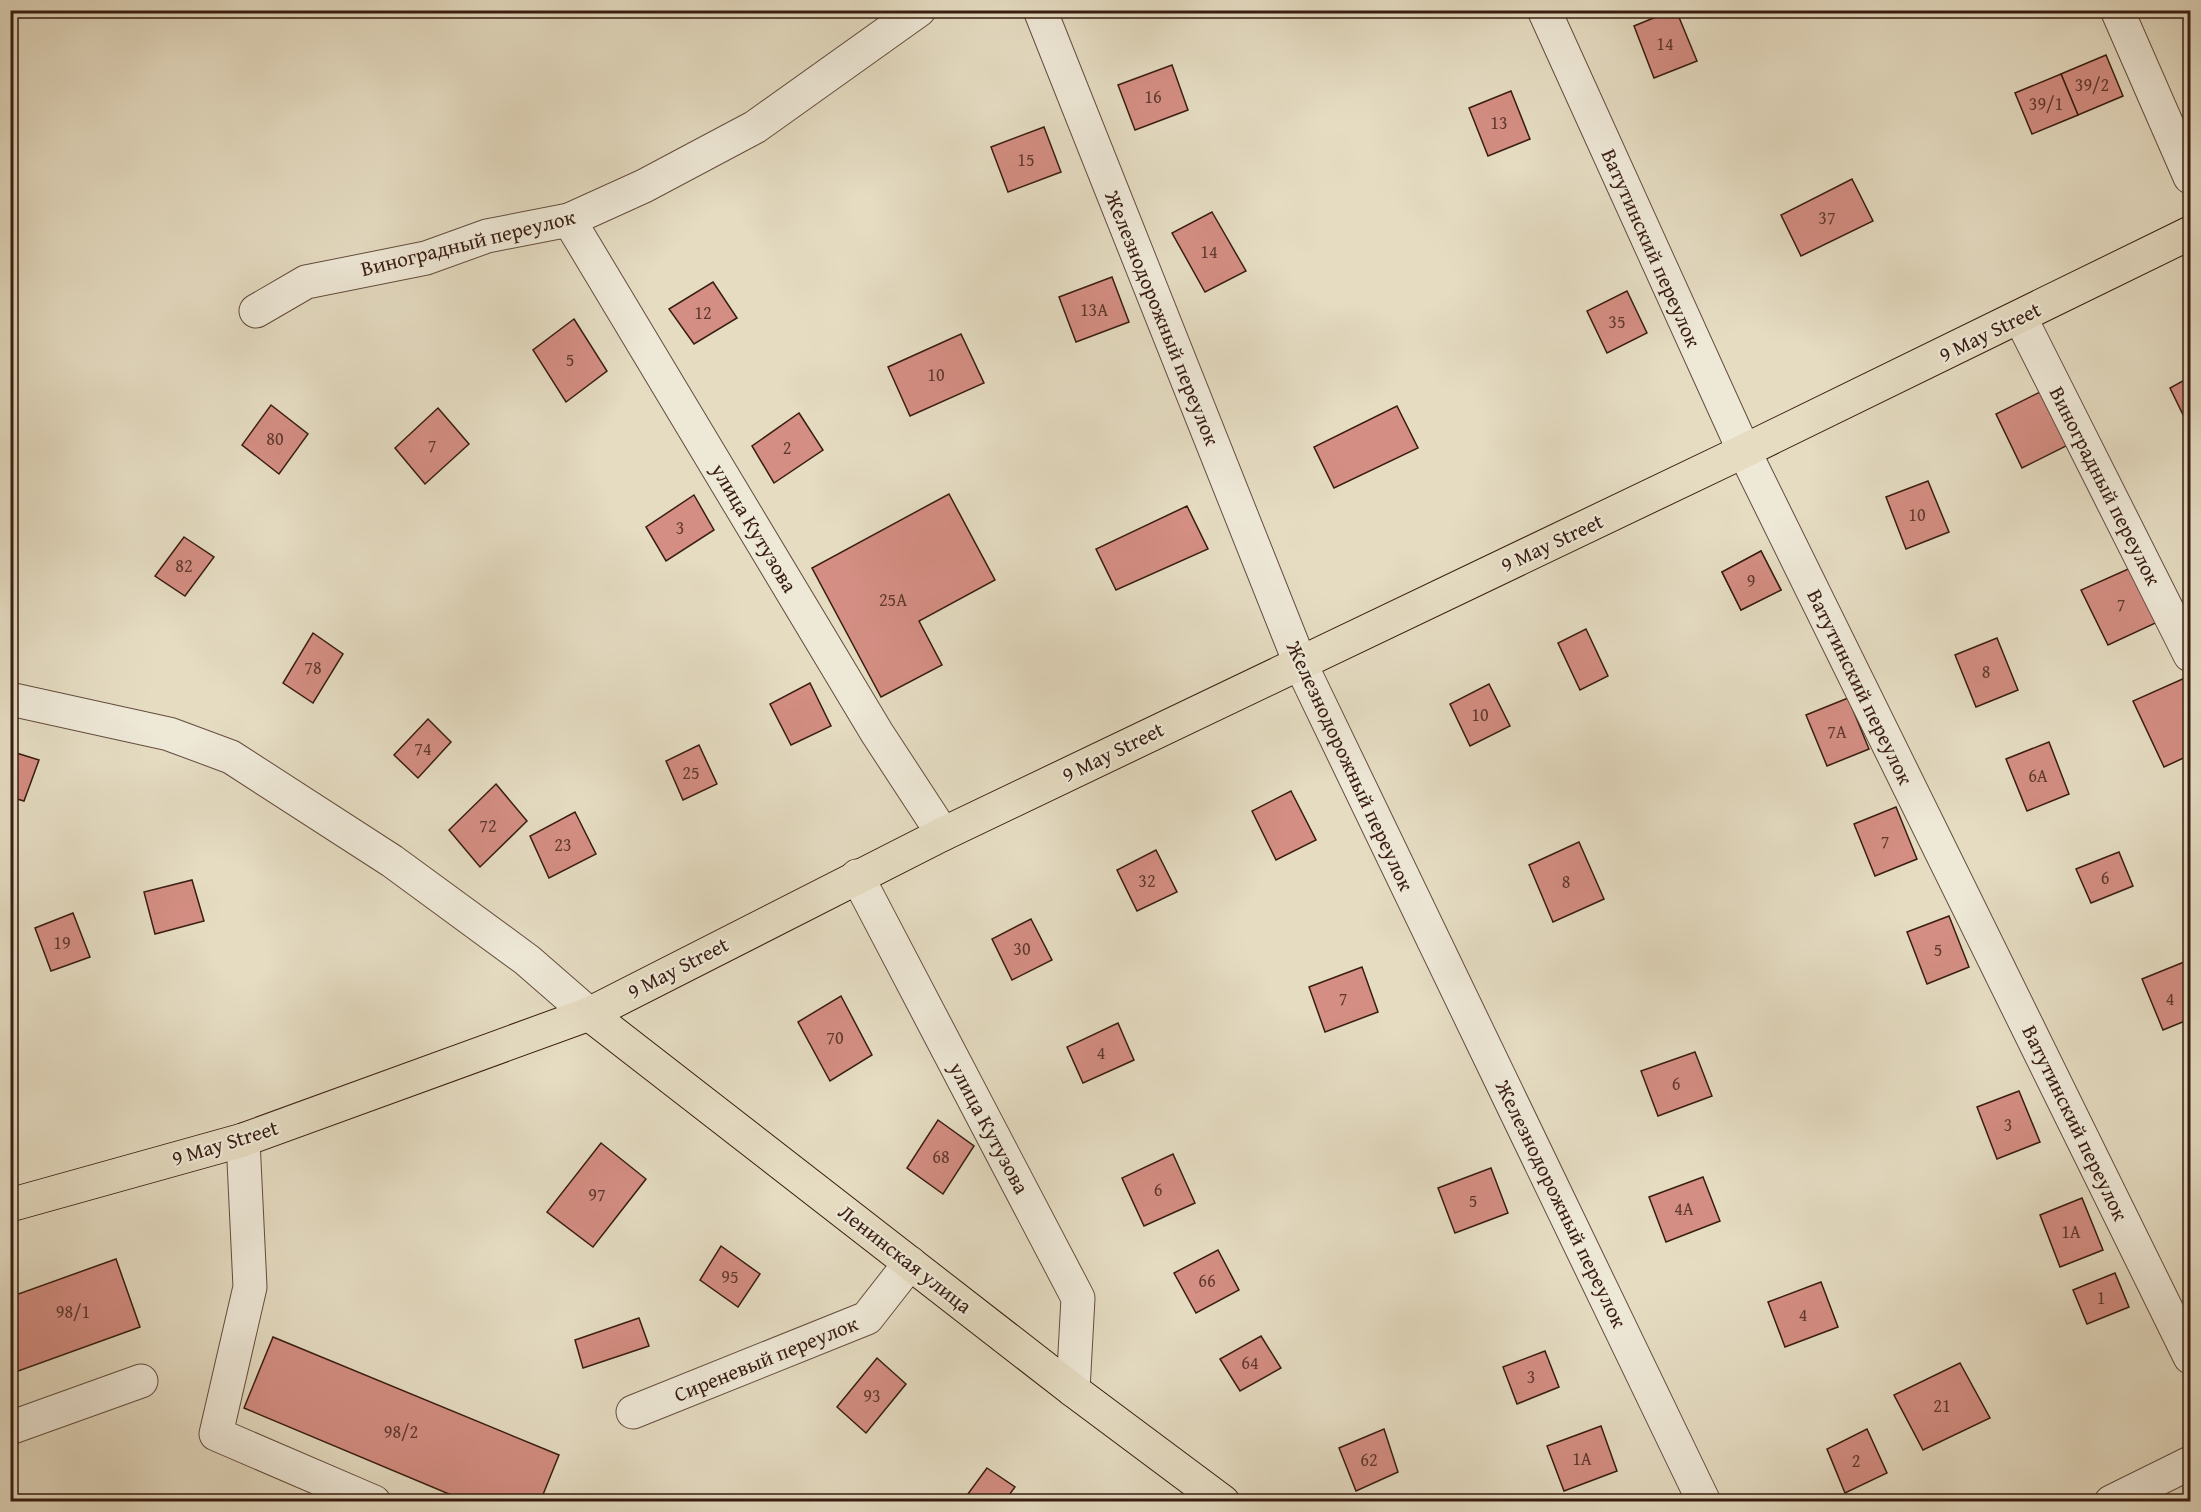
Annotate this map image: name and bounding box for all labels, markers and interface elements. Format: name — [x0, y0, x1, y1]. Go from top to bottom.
house number: 14 — [1656, 30, 1674, 57]
house number: 39/2 — [2075, 71, 2109, 98]
house number: 16 — [1144, 83, 1162, 110]
house number: 39/1 — [2029, 90, 2063, 117]
house number: 13 — [1490, 109, 1508, 136]
street label: Ватутинский переулок — [1594, 144, 1709, 352]
house number: 15 — [1017, 146, 1035, 173]
street label: Железнодорожный переулок — [1097, 185, 1228, 450]
street label: Виноградный переулок — [358, 201, 578, 284]
house number: 37 — [1818, 204, 1836, 231]
house number: 14 — [1200, 238, 1218, 265]
street label: 9 May Street — [1934, 293, 2047, 370]
house number: 13А — [1080, 296, 1108, 323]
house number: 12 — [694, 299, 712, 326]
house number: 35 — [1608, 308, 1626, 335]
house number: 5 — [566, 346, 574, 373]
house number: 10 — [927, 361, 945, 388]
street label: Виноградный переулок — [2042, 381, 2169, 591]
house number: 80 — [266, 425, 284, 452]
house number: 7 — [428, 432, 436, 459]
house number: 2 — [783, 434, 791, 461]
street label: улица Кутузова — [703, 456, 805, 598]
house number: 10 — [1908, 501, 1926, 528]
street label: 9 May Street — [1495, 505, 1609, 580]
house number: 3 — [676, 514, 684, 541]
house number: 82 — [175, 552, 193, 579]
house number: 9 — [1747, 567, 1755, 594]
street label: Ватутинский переулок — [1800, 584, 1921, 790]
house number: 25А — [879, 586, 907, 613]
house number: 7 — [2117, 591, 2125, 618]
street label: Железнодорожный переулок — [1278, 635, 1422, 896]
house number: 78 — [304, 654, 322, 681]
house number: 8 — [1982, 658, 1990, 685]
house number: 10 — [1471, 701, 1489, 728]
street label: 9 May Street — [1057, 713, 1170, 790]
house number: 7А — [1827, 718, 1847, 745]
house number: 74 — [414, 735, 432, 762]
house number: 25 — [682, 759, 700, 786]
house number: 6А — [2028, 762, 2048, 789]
house number: 72 — [479, 812, 497, 839]
house number: 7 — [1881, 828, 1889, 855]
house number: 23 — [554, 831, 572, 858]
house number: 6 — [2101, 864, 2109, 891]
house number: 32 — [1138, 867, 1156, 894]
house number: 8 — [1562, 868, 1570, 895]
street label: 9 May Street — [622, 928, 734, 1006]
house number: 19 — [53, 929, 71, 956]
house number: 30 — [1013, 935, 1031, 962]
house number: 5 — [1934, 936, 1942, 963]
house number: 7 — [1339, 985, 1347, 1012]
house number: 4 — [2166, 985, 2174, 1012]
street label: Ватутинский переулок — [2015, 1020, 2136, 1226]
house number: 70 — [826, 1024, 844, 1051]
house number: 4 — [1097, 1039, 1105, 1066]
street label: улица Кутузова — [941, 1055, 1037, 1199]
house number: 6 — [1672, 1070, 1680, 1097]
street label: Железнодорожный переулок — [1487, 1074, 1635, 1333]
street label: 9 May Street — [168, 1111, 283, 1173]
house number: 3 — [2004, 1111, 2012, 1138]
house number: 68 — [932, 1143, 950, 1170]
house number: 6 — [1154, 1176, 1162, 1203]
house number: 97 — [588, 1181, 606, 1208]
house number: 5 — [1469, 1187, 1477, 1214]
house number: 4А — [1674, 1195, 1694, 1222]
street label: Ленинская улица — [832, 1196, 979, 1321]
house number: 1А — [2061, 1218, 2081, 1245]
house number: 95 — [721, 1263, 739, 1290]
house number: 66 — [1198, 1267, 1216, 1294]
house number: 1 — [2097, 1284, 2105, 1311]
house number: 98/1 — [56, 1298, 90, 1325]
house number: 4 — [1799, 1301, 1807, 1328]
street label: Сиреневый переулок — [669, 1307, 862, 1410]
house number: 64 — [1241, 1349, 1259, 1376]
house number: 3 — [1527, 1363, 1535, 1390]
house number: 93 — [863, 1382, 881, 1409]
house number: 21 — [1933, 1392, 1951, 1419]
house number: 98/2 — [384, 1418, 418, 1445]
house number: 1А — [1572, 1445, 1592, 1472]
house number: 62 — [1360, 1446, 1378, 1473]
house number: 2 — [1852, 1447, 1860, 1474]

